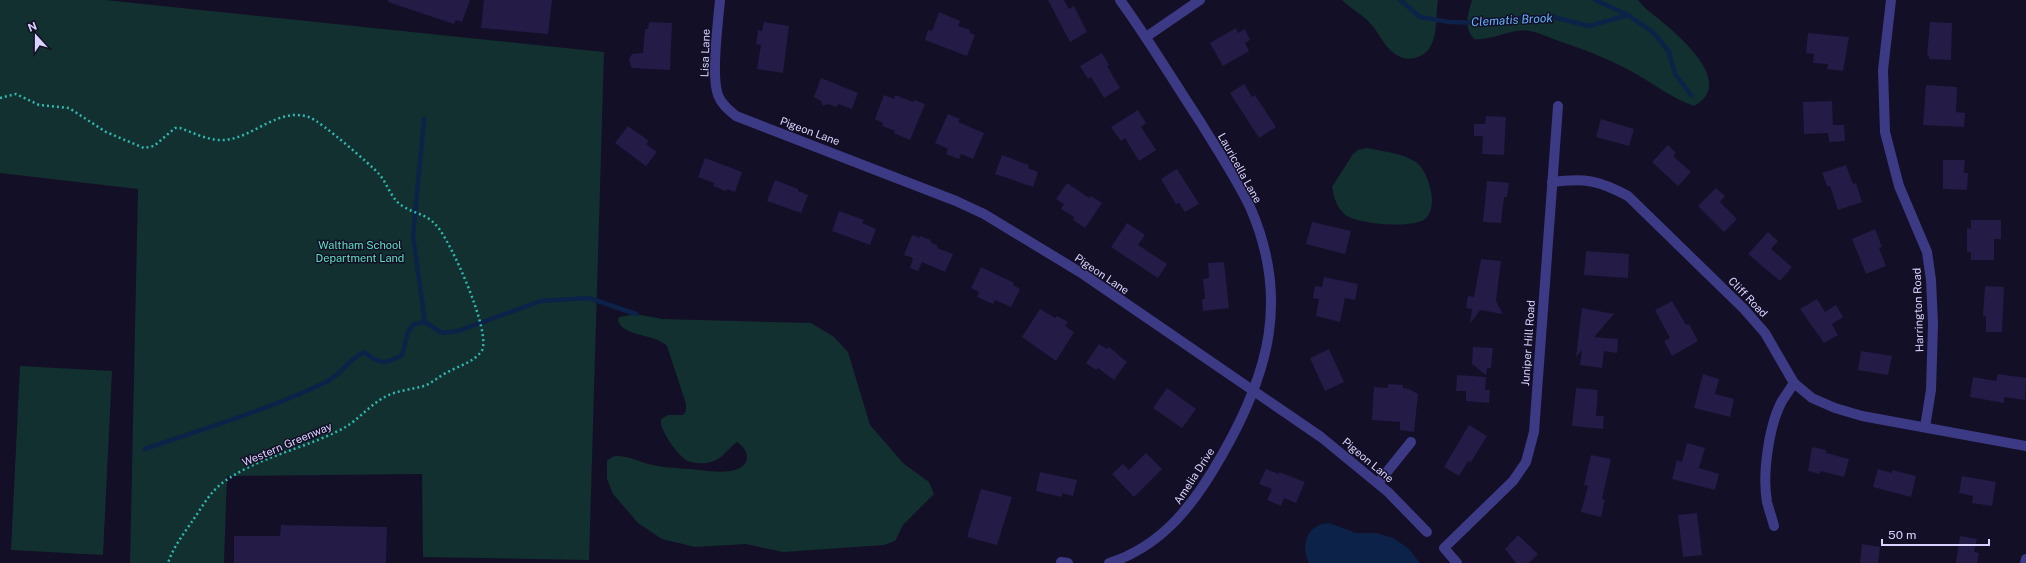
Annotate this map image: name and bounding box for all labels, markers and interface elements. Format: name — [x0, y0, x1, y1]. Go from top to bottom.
water label: Clematis Brook — [1471, 11, 1554, 29]
north arrow — [16, 16, 56, 56]
text: N — [26, 20, 39, 34]
street label: Lisa Lane — [698, 29, 712, 77]
street label: Pigeon Lane — [778, 115, 842, 147]
street label: Lauricella Lane — [1216, 131, 1264, 205]
park label: Waltham School Department Land — [316, 239, 404, 264]
street label: Pigeon Lane — [1073, 251, 1131, 297]
street label: Harrington Road — [1911, 268, 1925, 352]
street label: Cliff Road — [1726, 275, 1770, 319]
street label: Juniper Hill Road — [1519, 300, 1537, 386]
street label: Western Greenway — [240, 420, 334, 468]
street label: Pigeon Lane — [1340, 435, 1396, 485]
street label: Amelia Drive — [1171, 446, 1217, 506]
scale bar — [1882, 521, 1989, 547]
text: 50 m — [1888, 528, 1916, 542]

